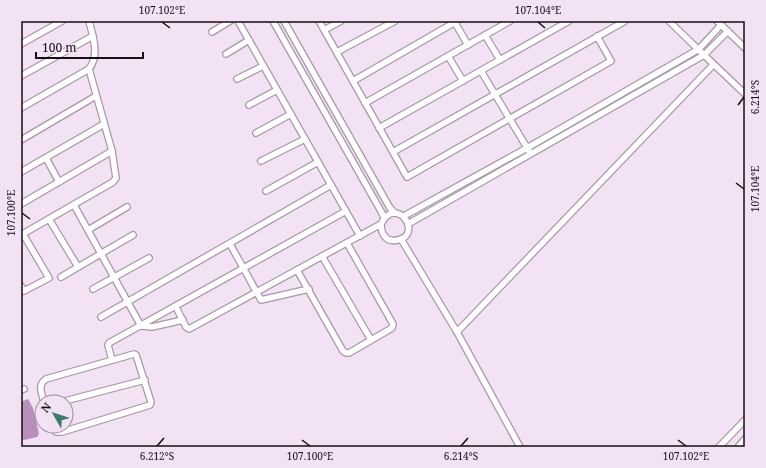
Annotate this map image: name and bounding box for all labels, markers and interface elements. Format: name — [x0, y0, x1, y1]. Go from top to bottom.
text: 107.102°E — [139, 3, 185, 17]
text: 107.104°E — [515, 3, 561, 17]
scale bar — [36, 34, 143, 60]
text: 100 m — [42, 39, 77, 56]
text: 6.214°S — [748, 80, 762, 114]
text: 107.104°E — [748, 166, 762, 212]
text: 107.100°E — [4, 190, 18, 236]
north arrow — [34, 394, 74, 434]
text: N — [37, 399, 55, 415]
text: 6.212°S — [140, 449, 174, 463]
text: 107.100°E — [287, 449, 333, 463]
text: 6.214°S — [444, 449, 478, 463]
text: 107.102°E — [663, 449, 709, 463]

